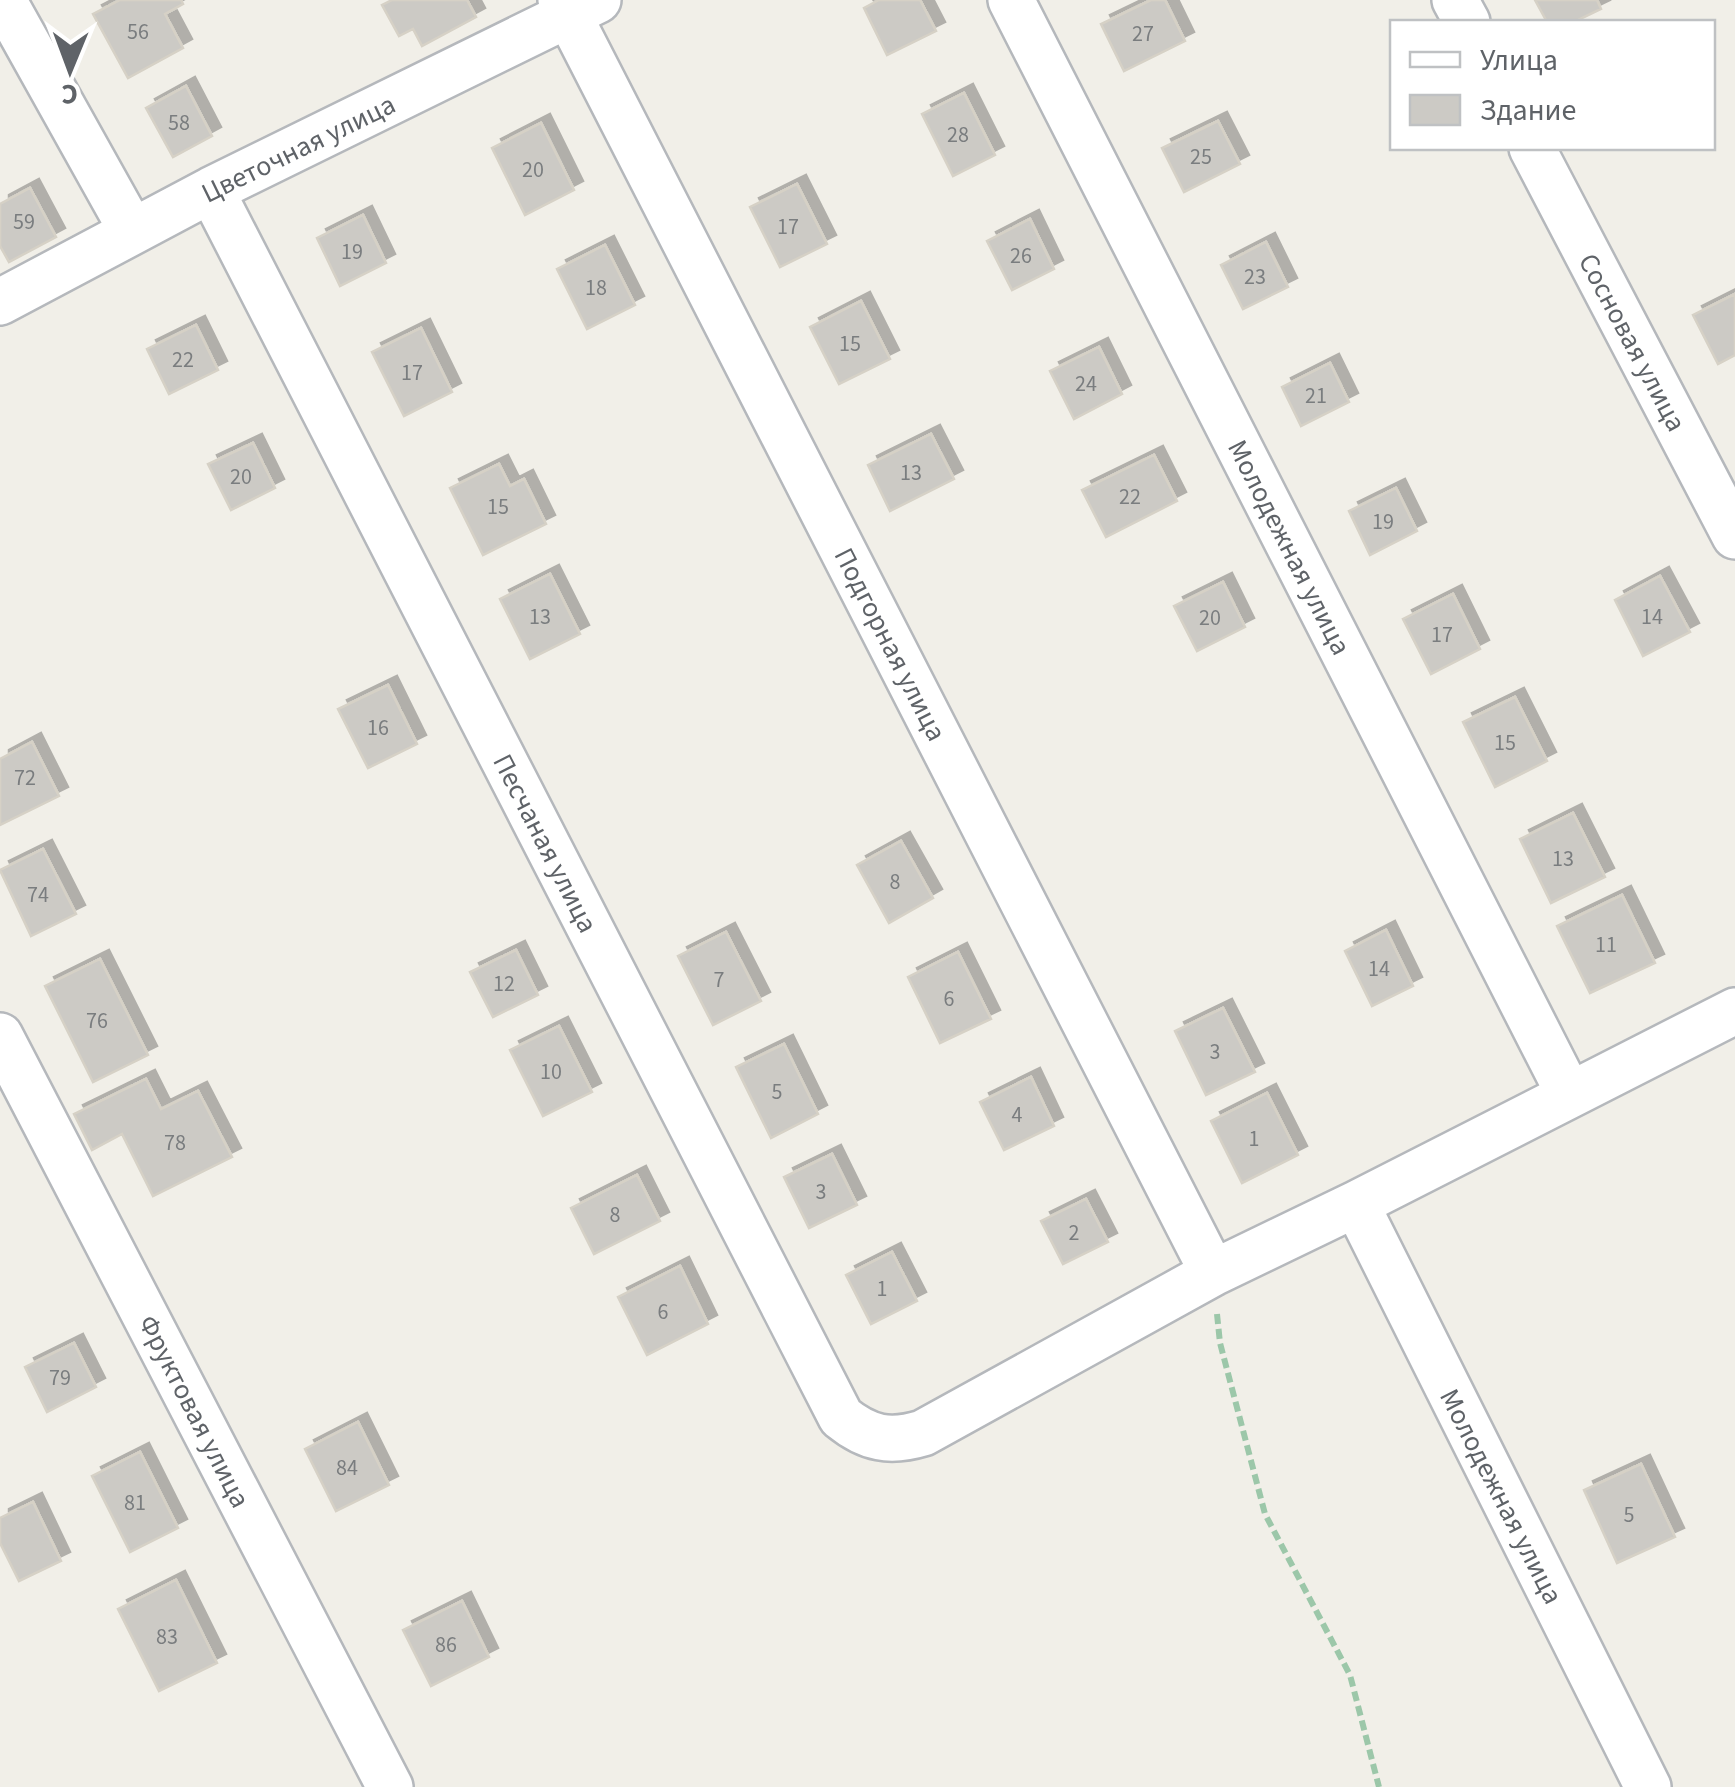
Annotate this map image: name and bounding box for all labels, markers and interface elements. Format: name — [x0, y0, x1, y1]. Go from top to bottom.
house number: 56 — [127, 16, 149, 48]
house number: 27 — [1132, 18, 1154, 50]
north arrow — [20, 20, 120, 120]
legend — [1390, 20, 1715, 150]
text: Улица — [1480, 39, 1558, 82]
text: С — [61, 74, 78, 114]
street label: Цветочная улица — [195, 85, 402, 213]
text: Здание — [1480, 89, 1576, 132]
house number: 58 — [168, 107, 190, 139]
house number: 28 — [947, 119, 969, 151]
house number: 25 — [1190, 141, 1212, 173]
house number: 20 — [522, 154, 544, 186]
house number: 59 — [13, 206, 35, 238]
house number: 17 — [777, 211, 799, 243]
house number: 19 — [341, 236, 363, 268]
house number: 26 — [1010, 240, 1032, 272]
street label: Сосновая улица — [1568, 246, 1696, 439]
house number: 23 — [1244, 261, 1266, 293]
house number: 18 — [585, 272, 607, 304]
house number: 15 — [839, 328, 861, 360]
house number: 22 — [172, 344, 194, 376]
house number: 17 — [401, 357, 423, 389]
house number: 24 — [1075, 368, 1097, 400]
house number: 21 — [1305, 380, 1327, 412]
street label: Молодежная улица — [1218, 433, 1361, 662]
house number: 13 — [900, 457, 922, 489]
house number: 20 — [230, 461, 252, 493]
house number: 22 — [1119, 481, 1141, 513]
house number: 15 — [487, 491, 509, 523]
house number: 19 — [1372, 506, 1394, 538]
street label: Подгорная улица — [824, 541, 956, 748]
house number: 13 — [529, 601, 551, 633]
house number: 14 — [1641, 601, 1663, 633]
house number: 20 — [1199, 602, 1221, 634]
house number: 17 — [1431, 619, 1453, 651]
house number: 16 — [367, 712, 389, 744]
house number: 15 — [1494, 727, 1516, 759]
street label: Песчаная улица — [483, 747, 607, 940]
house number: 72 — [14, 762, 36, 794]
house number: 13 — [1552, 843, 1574, 875]
house number: 8 — [890, 866, 901, 898]
house number: 74 — [27, 879, 49, 911]
house number: 11 — [1595, 929, 1617, 961]
house number: 14 — [1368, 953, 1390, 985]
house number: 7 — [714, 964, 725, 996]
house number: 12 — [493, 968, 515, 1000]
house number: 6 — [944, 983, 955, 1015]
house number: 76 — [86, 1005, 108, 1037]
house number: 3 — [1210, 1036, 1220, 1068]
house number: 10 — [540, 1056, 562, 1088]
house number: 5 — [772, 1076, 782, 1108]
house number: 4 — [1012, 1099, 1023, 1131]
house number: 1 — [1249, 1123, 1259, 1155]
house number: 78 — [164, 1127, 186, 1159]
house number: 3 — [816, 1176, 826, 1208]
house number: 8 — [610, 1199, 621, 1231]
house number: 2 — [1069, 1217, 1079, 1249]
house number: 1 — [877, 1273, 887, 1305]
house number: 6 — [658, 1296, 669, 1328]
street label: Фруктовая улица — [128, 1308, 260, 1515]
house number: 79 — [49, 1362, 71, 1394]
street label: Молодежная улица — [1430, 1382, 1573, 1611]
house number: 84 — [336, 1452, 358, 1484]
house number: 81 — [124, 1487, 146, 1519]
house number: 5 — [1624, 1499, 1634, 1531]
house number: 83 — [156, 1621, 178, 1653]
house number: 86 — [435, 1629, 457, 1661]

